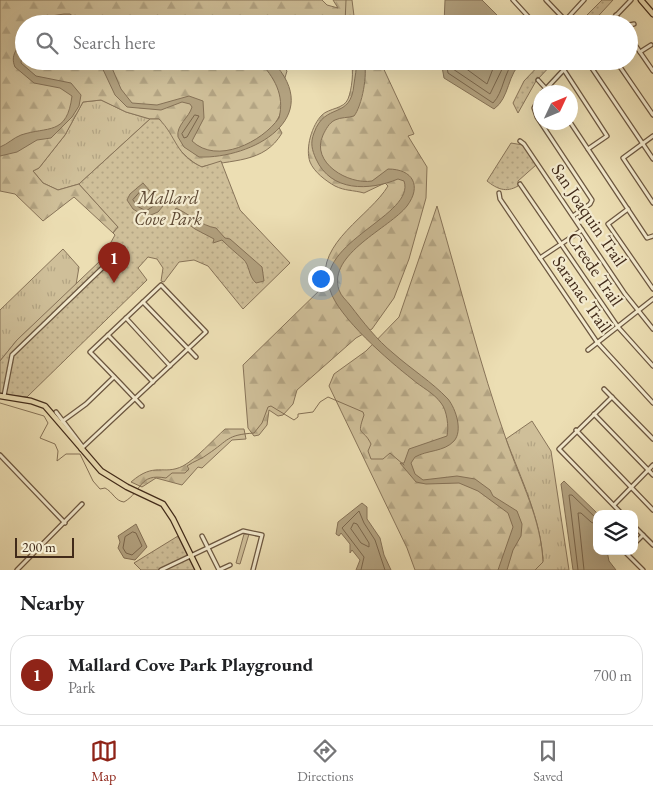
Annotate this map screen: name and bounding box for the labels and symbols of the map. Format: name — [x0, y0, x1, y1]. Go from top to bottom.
north arrow — [533, 85, 578, 130]
street label: San Joaquin Trail — [547, 159, 632, 271]
park label: Mallard Cove Park — [134, 186, 202, 230]
street label: Creede Trail — [562, 227, 629, 310]
pin: 1 — [98, 242, 130, 283]
street label: Saranac Trail — [548, 251, 617, 337]
your location — [308, 266, 334, 292]
scale bar — [15, 535, 74, 558]

